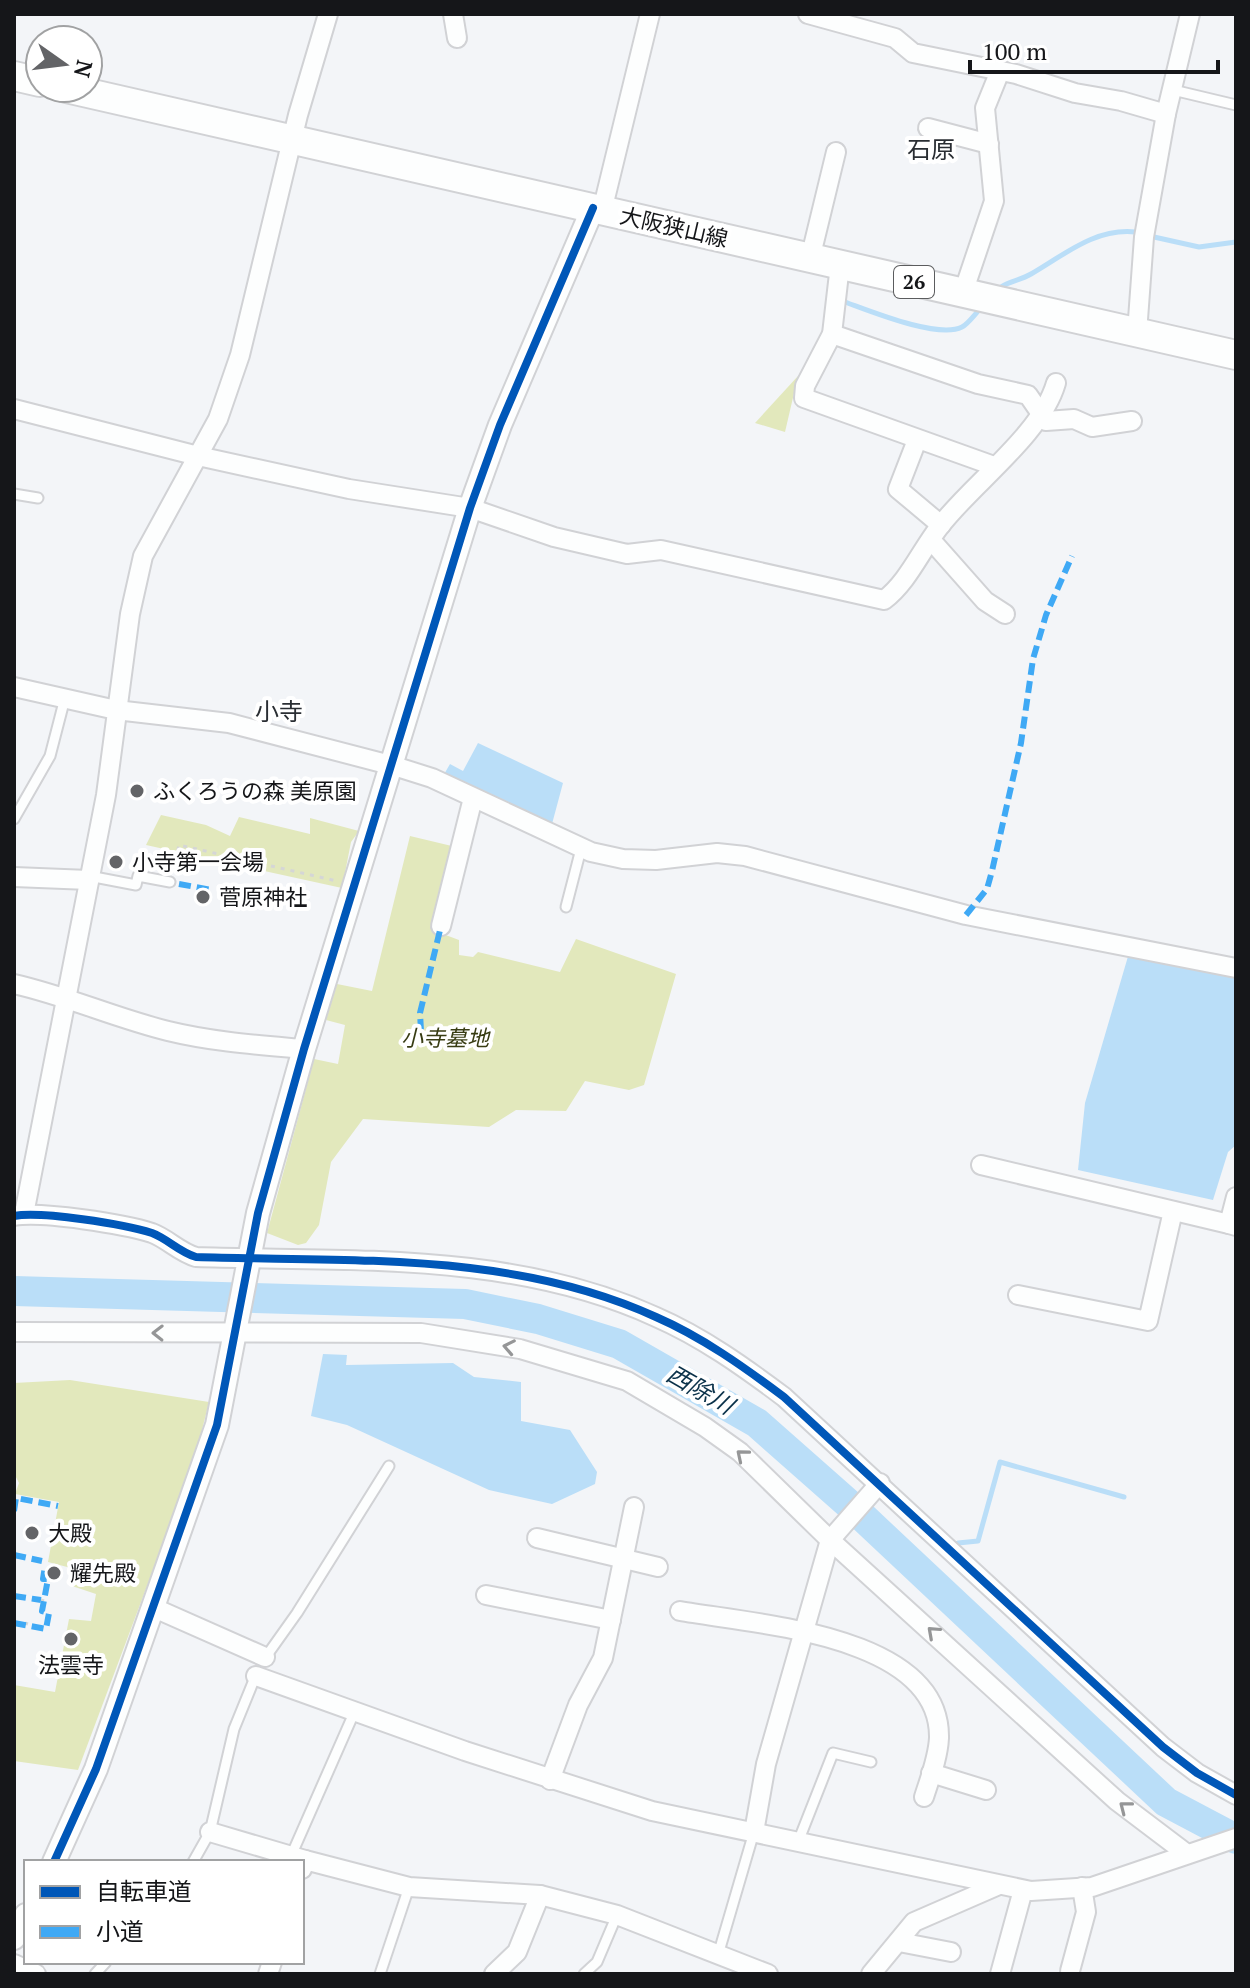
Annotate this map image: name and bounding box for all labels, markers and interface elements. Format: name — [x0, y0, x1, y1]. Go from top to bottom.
north arrow — [24, 24, 104, 104]
scale bar — [970, 24, 1218, 74]
text: 100 m — [982, 35, 1047, 67]
text: N — [68, 57, 100, 81]
district label: 石原 — [907, 133, 955, 165]
street label: 大阪狭山線 — [617, 200, 731, 253]
road number: 26 — [894, 266, 934, 298]
district label: 小寺 — [255, 695, 303, 727]
place label: ふくろうの森 美原園 — [153, 776, 356, 805]
marker: ふくろうの森 美原園 — [128, 782, 146, 800]
place label: 小寺第一会場 — [132, 847, 264, 876]
marker: 小寺第一会場 — [107, 853, 125, 871]
place label: 菅原神社 — [219, 882, 307, 911]
marker: 菅原神社 — [194, 888, 212, 906]
park label: 小寺墓地 — [401, 1023, 491, 1052]
one-way arrow — [151, 1324, 164, 1342]
one-way arrow — [503, 1339, 516, 1356]
water label: 西除川 — [661, 1357, 742, 1422]
one-way arrow — [737, 1450, 752, 1465]
place label: 大殿 — [48, 1518, 92, 1547]
marker: 大殿 — [23, 1524, 41, 1542]
place label: 耀先殿 — [70, 1558, 136, 1587]
marker: 耀先殿 — [45, 1564, 63, 1582]
one-way arrow — [927, 1627, 942, 1642]
marker: 法雲寺 — [62, 1630, 80, 1648]
place label: 法雲寺 — [38, 1650, 104, 1679]
one-way arrow — [1119, 1802, 1134, 1816]
legend — [24, 1860, 304, 1964]
text: 自転車道 — [96, 1875, 192, 1907]
text: 小道 — [96, 1915, 144, 1947]

